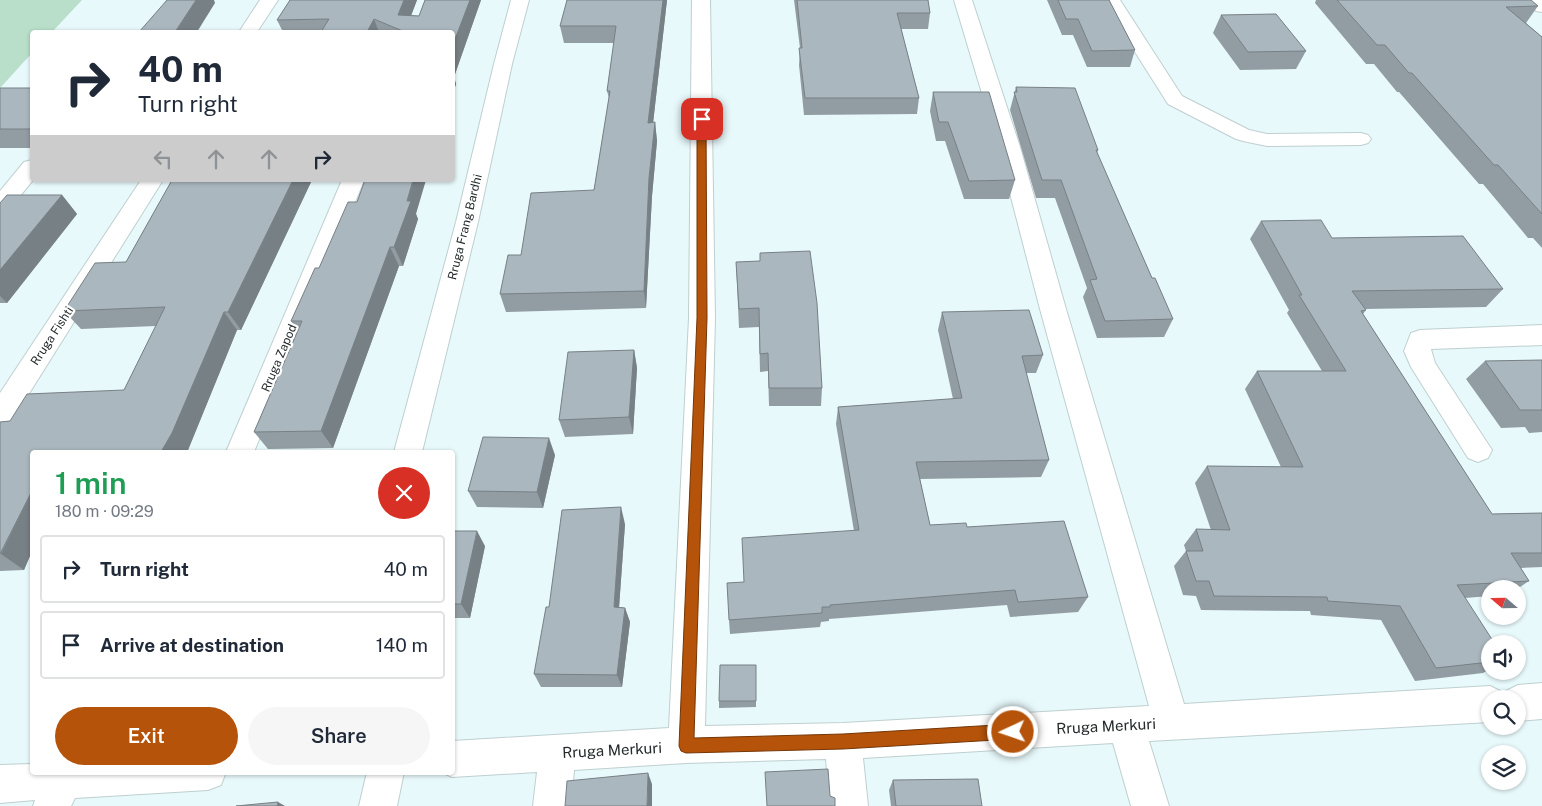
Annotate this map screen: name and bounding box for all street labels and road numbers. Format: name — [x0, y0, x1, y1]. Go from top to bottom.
street label: Rruga Frang Bardhi — [445, 173, 485, 281]
street label: Rruga Fishti — [28, 304, 76, 368]
street label: Rruga Zapod — [258, 322, 300, 394]
street label: Rruga Merkuri — [1056, 715, 1156, 737]
street label: Rruga Merkuri — [562, 739, 662, 761]

